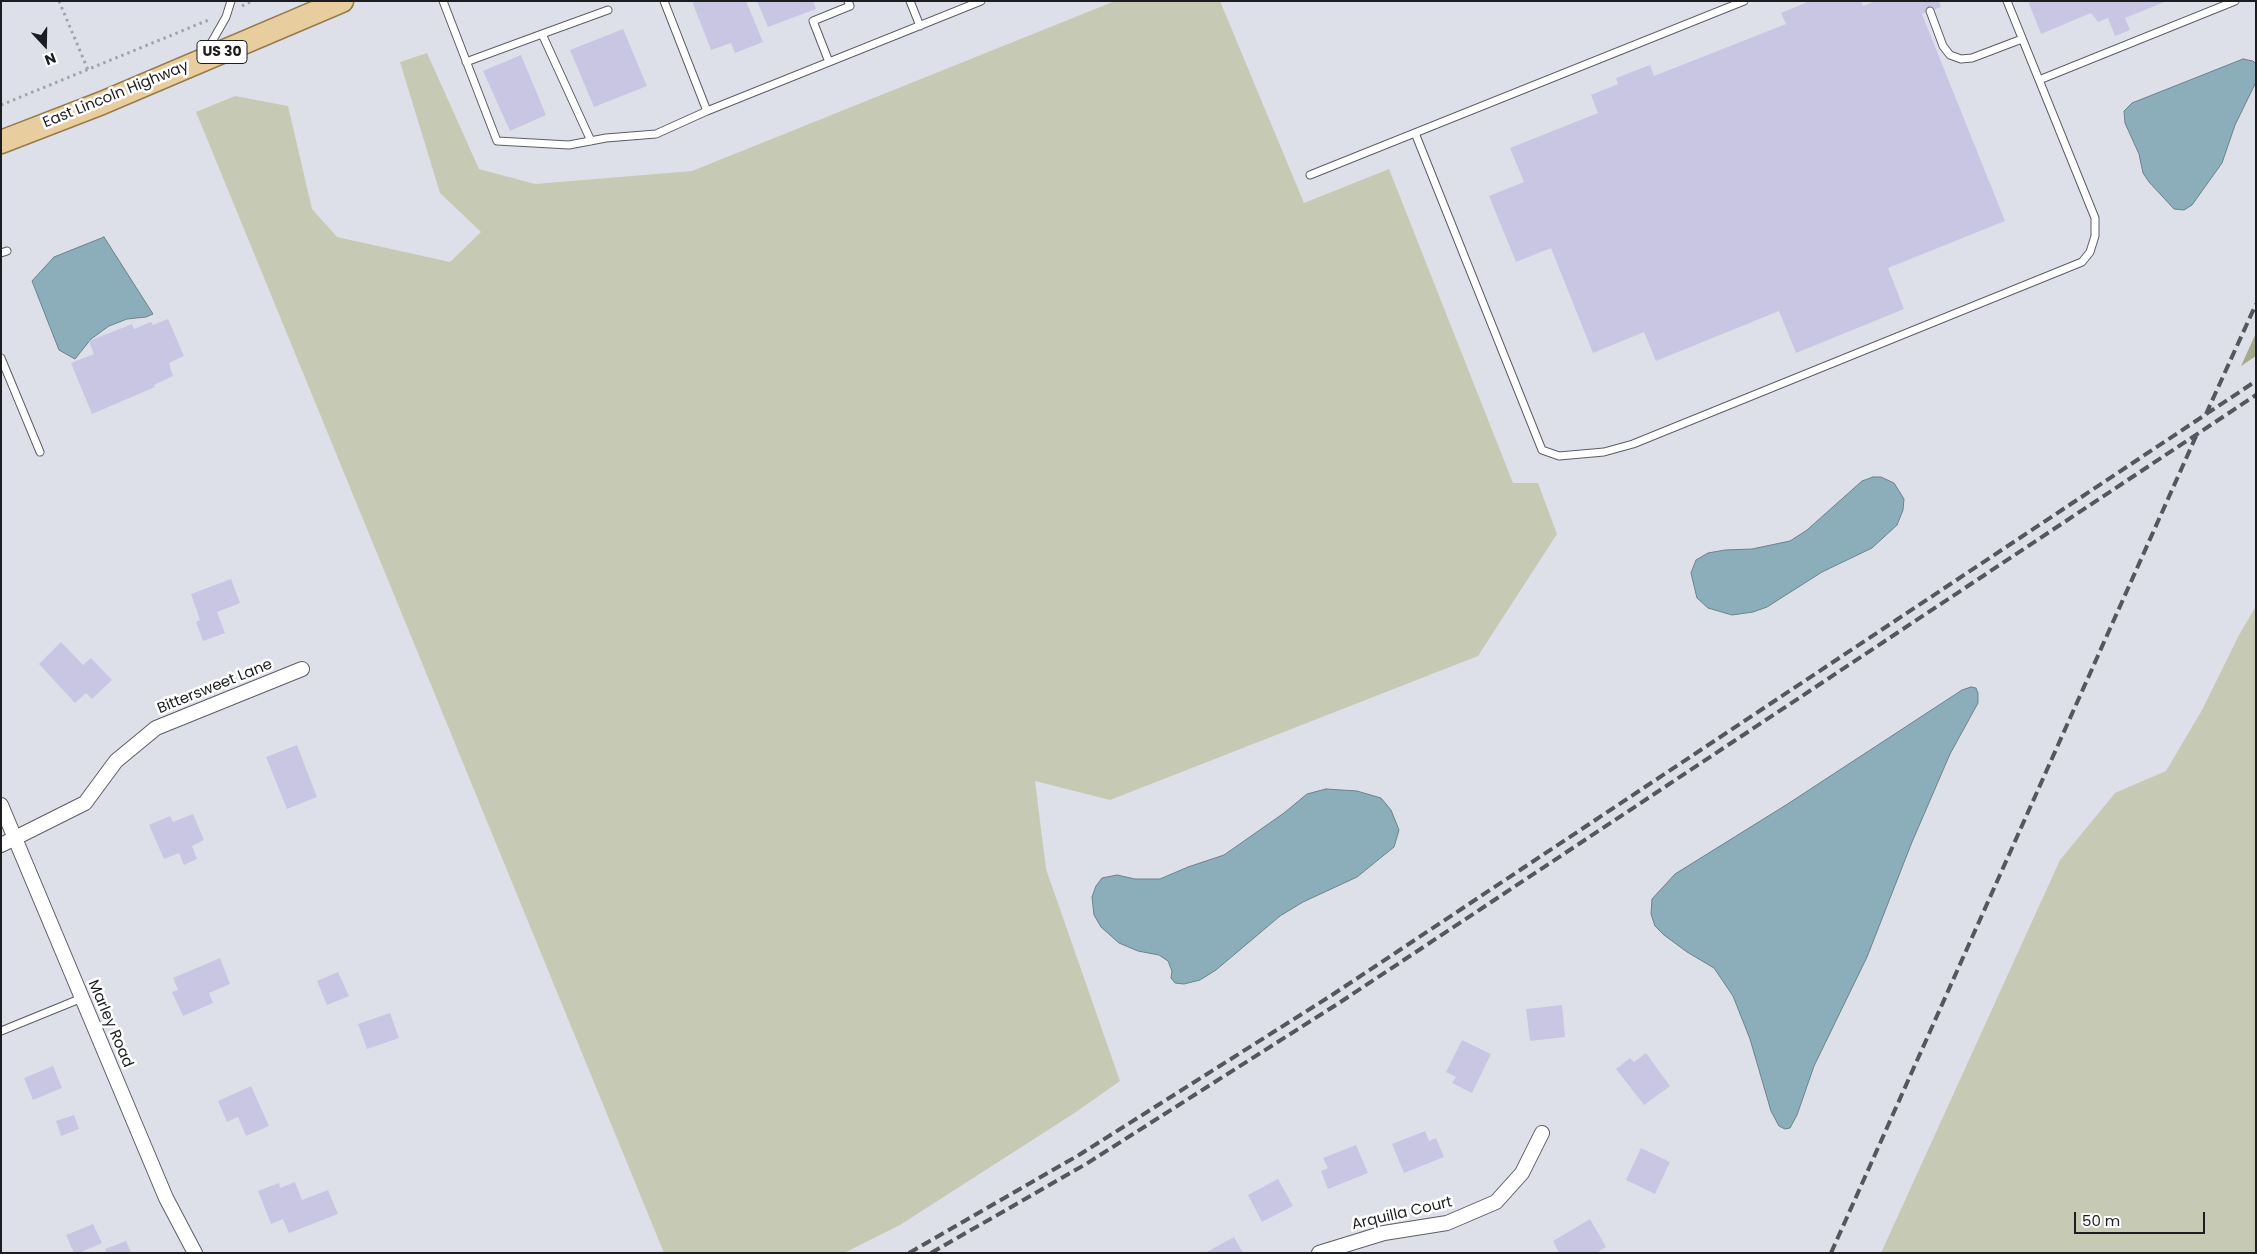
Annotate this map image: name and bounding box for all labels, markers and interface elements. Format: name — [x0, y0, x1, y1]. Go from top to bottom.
north arrow — [20, 20, 70, 70]
road number: US 30 — [197, 41, 247, 64]
text: N — [42, 48, 59, 70]
street label: East Lincoln Highway — [40, 58, 192, 132]
street label: Bittersweet Lane — [155, 656, 275, 718]
street label: Marley Road — [84, 978, 136, 1070]
street label: Arquilla Court — [1350, 1194, 1454, 1234]
scale bar — [2077, 1202, 2208, 1234]
text: 50 m — [2082, 1210, 2120, 1231]

